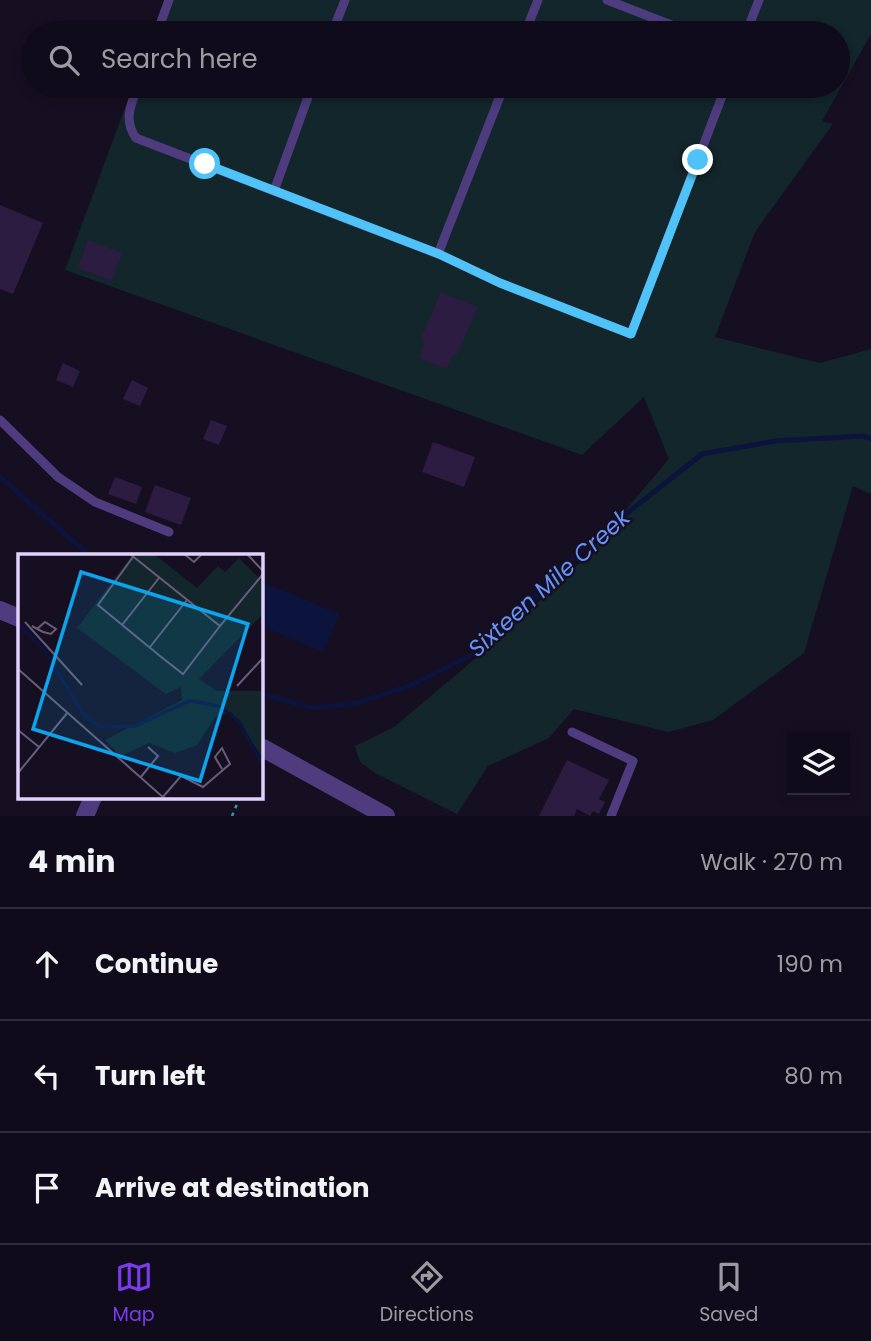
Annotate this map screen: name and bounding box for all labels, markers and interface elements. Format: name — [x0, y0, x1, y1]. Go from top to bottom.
search box — [21, 21, 850, 98]
icon: search — [45, 41, 83, 79]
text: Search here — [101, 41, 258, 77]
route end — [682, 144, 713, 175]
route start — [189, 148, 220, 179]
water label: Sixteen Mile Creek — [461, 501, 638, 664]
inset map — [18, 554, 262, 799]
map controls — [787, 732, 850, 795]
button: layers — [787, 732, 850, 795]
text: 4 min — [28, 840, 116, 883]
text: Walk · 270 m — [700, 846, 843, 878]
icon: ahead — [28, 945, 66, 983]
text: Continue — [95, 946, 218, 982]
text: 190 m — [777, 948, 843, 980]
icon: left — [28, 1057, 66, 1095]
text: Turn left — [95, 1058, 206, 1094]
text: 80 m — [784, 1060, 843, 1092]
icon: arrive — [28, 1169, 66, 1207]
text: Arrive at destination — [95, 1170, 370, 1206]
tab: Map — [113, 1258, 155, 1329]
tab: Directions — [380, 1258, 474, 1329]
tab: Saved — [699, 1258, 758, 1329]

